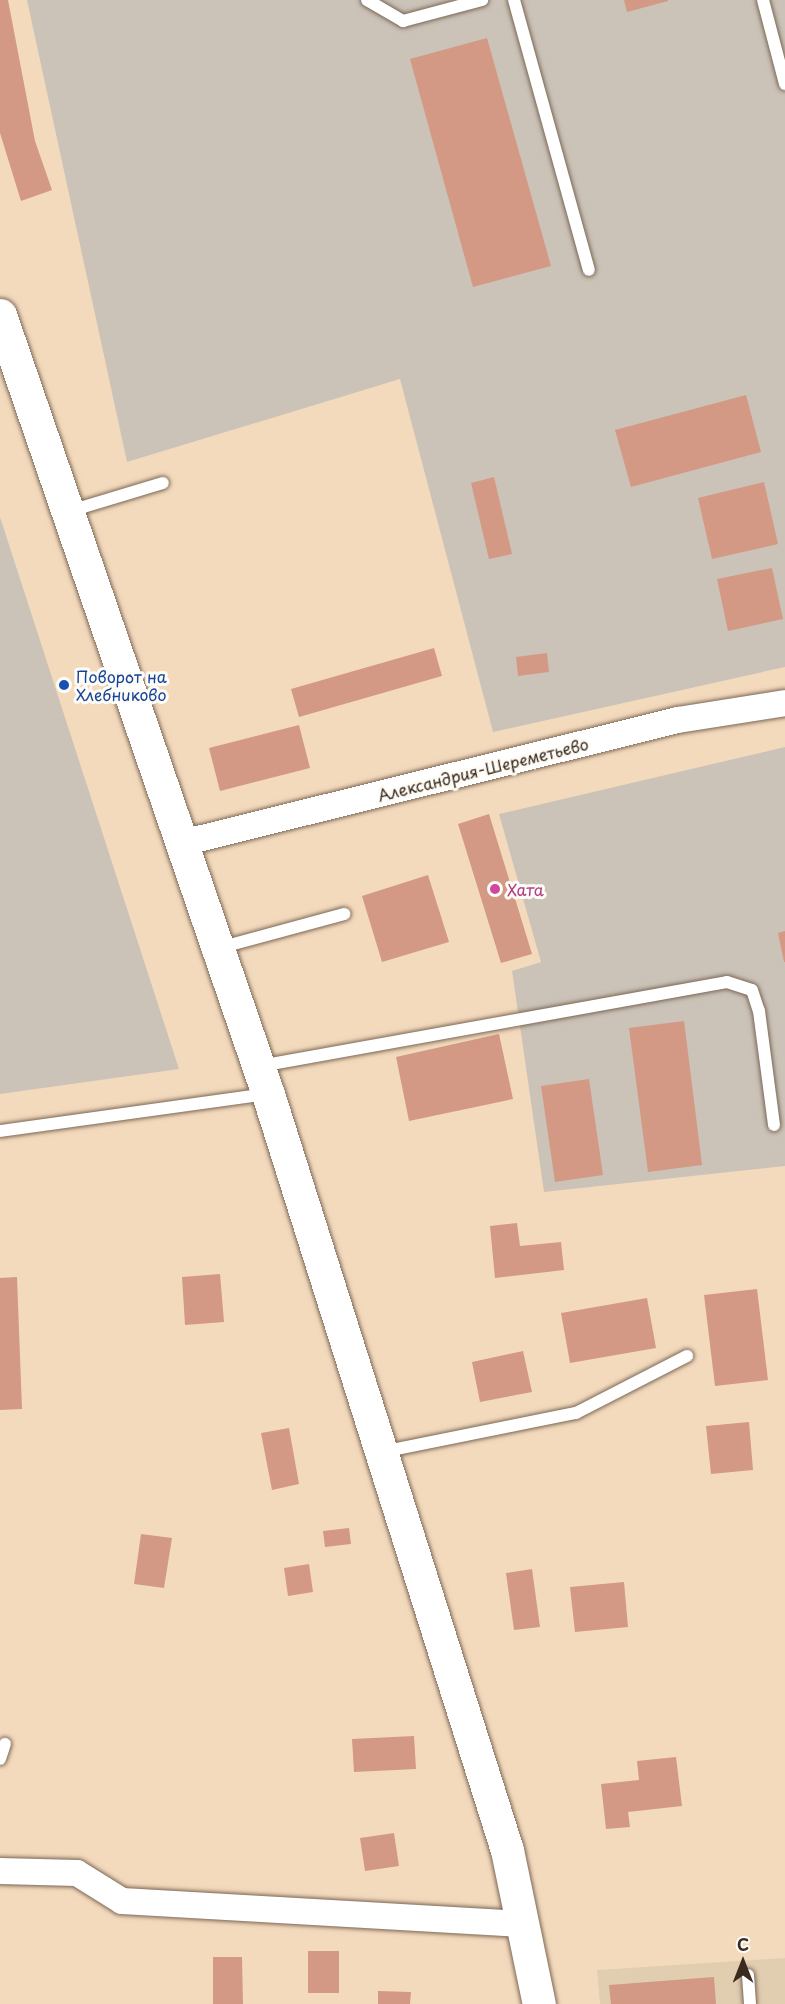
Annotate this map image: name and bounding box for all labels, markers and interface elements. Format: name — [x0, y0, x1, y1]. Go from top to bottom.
place label: Поворот на Хлебниково — [76, 666, 167, 704]
marker: Поворот на Хлебниково — [57, 678, 71, 692]
street label: Александрия-Шереметьево — [376, 733, 590, 805]
place label: Хата — [507, 879, 544, 899]
marker: Хата — [488, 882, 502, 896]
north arrow — [713, 1932, 773, 1992]
text: С — [737, 1932, 749, 1956]

